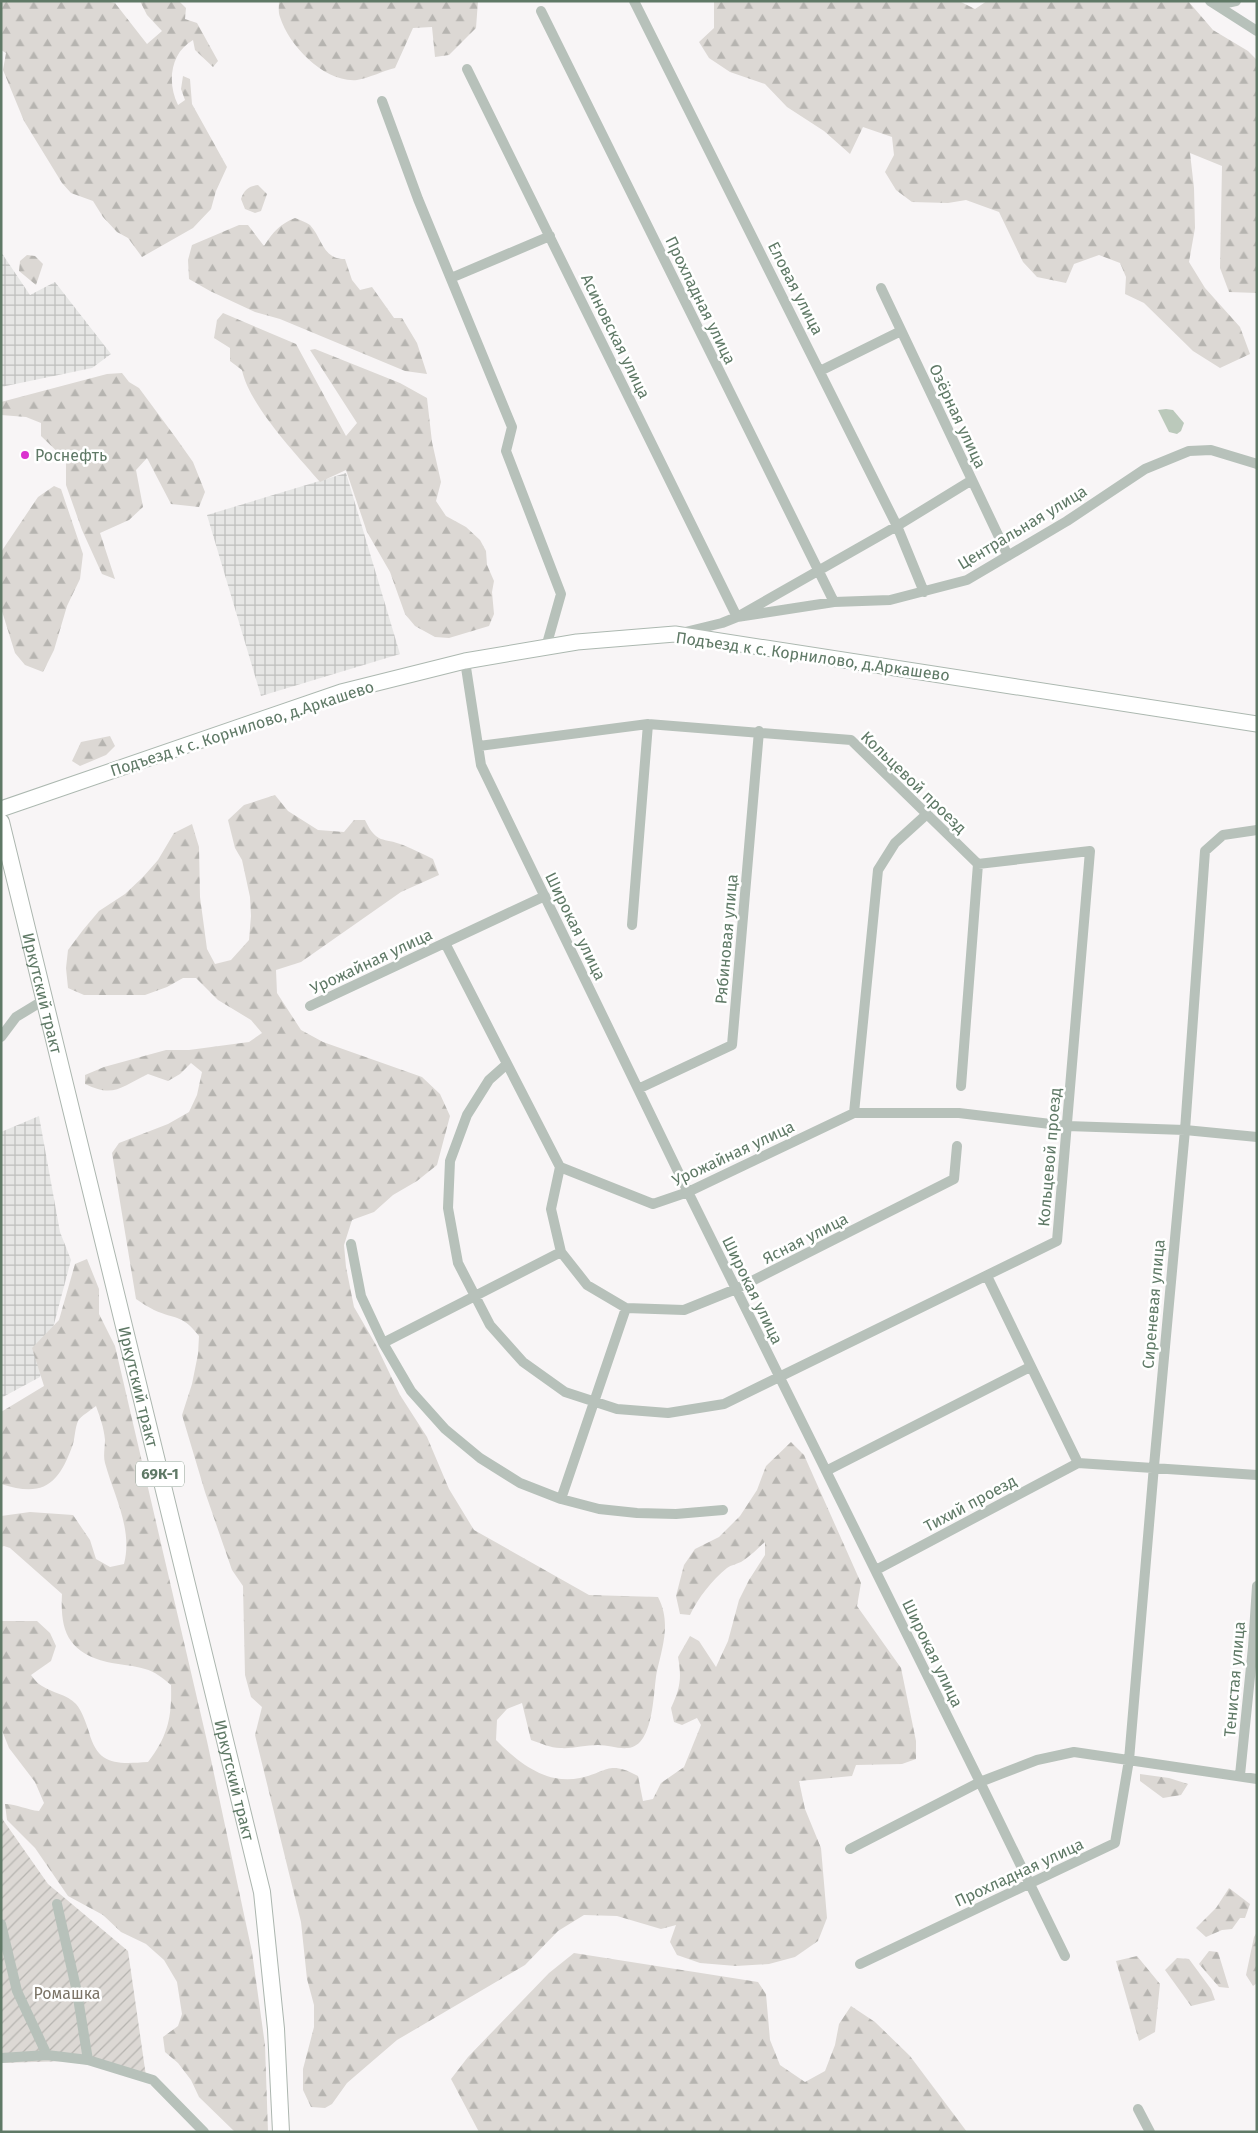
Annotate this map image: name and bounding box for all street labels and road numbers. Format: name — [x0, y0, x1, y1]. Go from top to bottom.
street label: Прохладная улица — [661, 233, 740, 367]
street label: Еловая улица — [764, 238, 827, 338]
street label: Асиновская улица — [577, 271, 654, 402]
street label: Озёрная улица — [925, 361, 990, 471]
street label: Центральная улица — [954, 481, 1090, 574]
street label: Подъезд к с. Корнилово, д.Аркашево — [675, 628, 951, 685]
street label: Подъезд к с. Корнилово, д.Аркашево — [108, 677, 376, 780]
street label: Кольцевой проезд — [857, 727, 970, 838]
street label: Широкая улица — [541, 869, 610, 983]
street label: Рябиновая улица — [711, 873, 742, 1005]
street label: Урожайная улица — [307, 925, 435, 998]
street label: Иркутский тракт — [18, 931, 66, 1056]
street label: Кольцевой проезд — [1034, 1087, 1065, 1227]
street label: Урожайная улица — [669, 1117, 797, 1190]
street label: Ясная улица — [759, 1209, 851, 1268]
street label: Широкая улица — [718, 1233, 787, 1347]
street label: Сиреневая улица — [1138, 1238, 1169, 1370]
street label: Иркутский тракт — [114, 1324, 162, 1450]
road number: 69К-1 — [136, 1462, 184, 1486]
street label: Тихий проезд — [921, 1471, 1020, 1536]
street label: Широкая улица — [898, 1596, 967, 1710]
street label: Тенистая улица — [1220, 1621, 1249, 1738]
street label: Иркутский тракт — [210, 1718, 258, 1843]
street label: Прохладная улица — [952, 1834, 1087, 1911]

